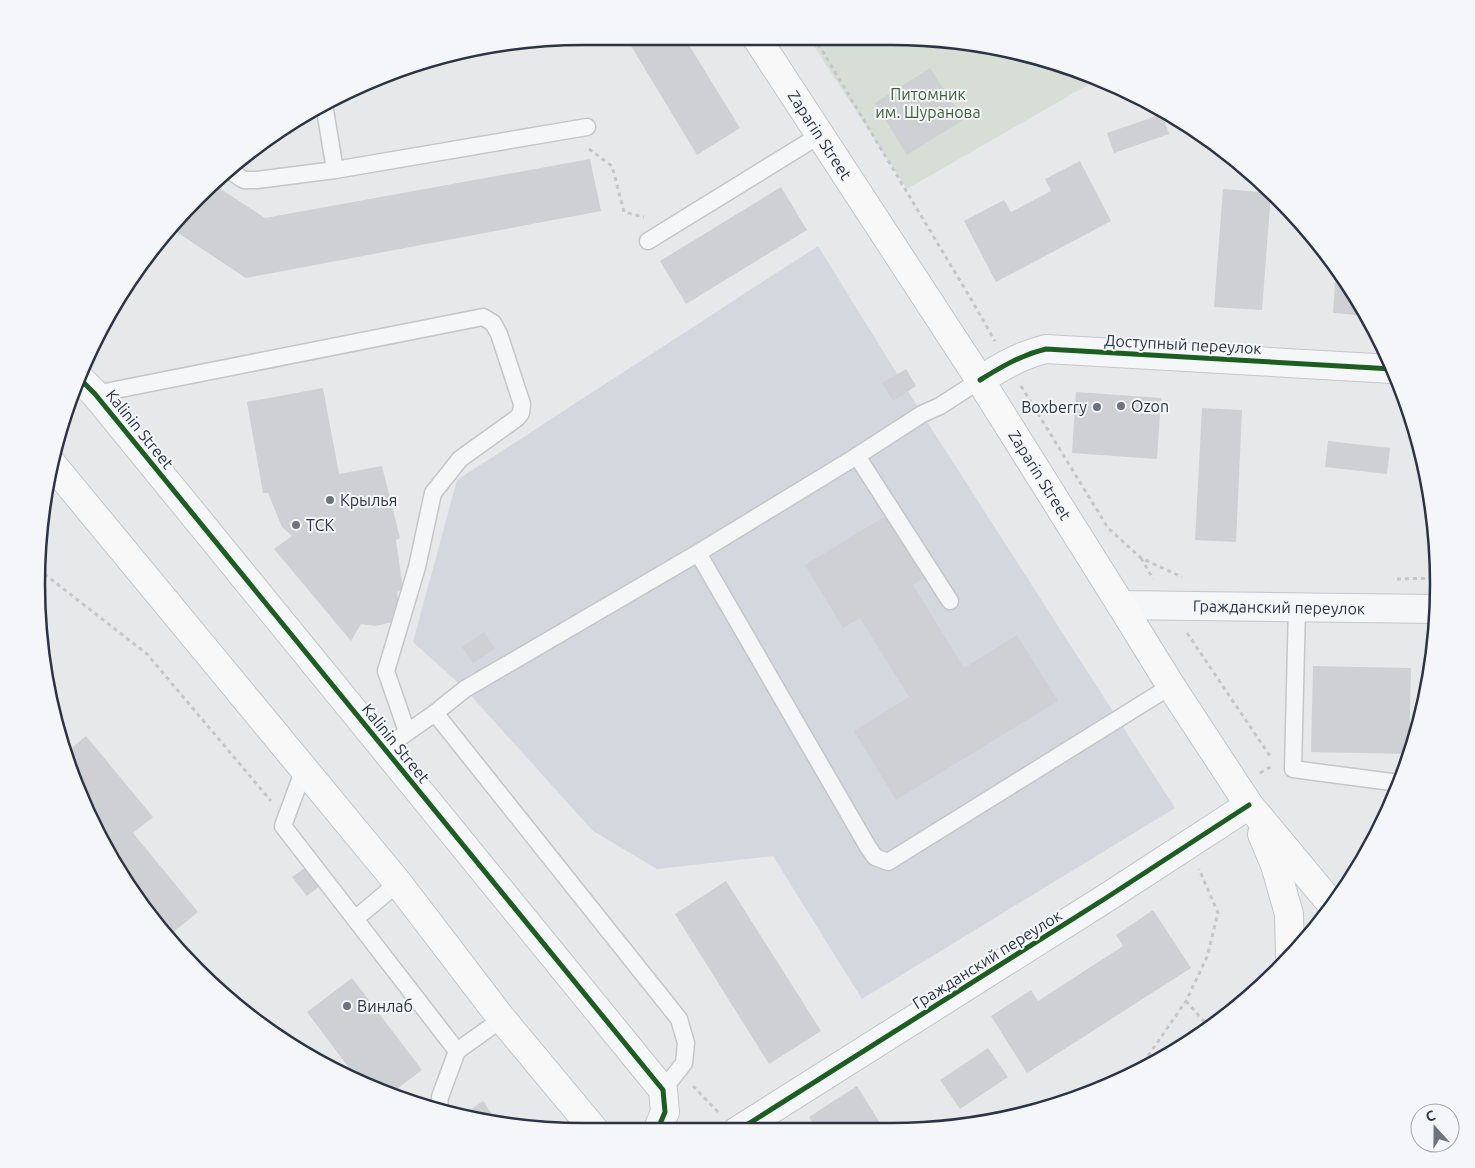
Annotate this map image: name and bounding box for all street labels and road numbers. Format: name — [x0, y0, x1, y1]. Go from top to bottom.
street label: Zaparin Street — [785, 87, 856, 183]
street label: Доступный переулок — [1104, 331, 1262, 357]
street label: Kalinin Street — [103, 386, 178, 473]
street label: Zaparin Street — [1005, 427, 1075, 524]
street label: Гражданский переулок — [1193, 596, 1365, 618]
street label: Kalinin Street — [359, 700, 434, 787]
street label: Гражданский переулок — [909, 906, 1065, 1012]

